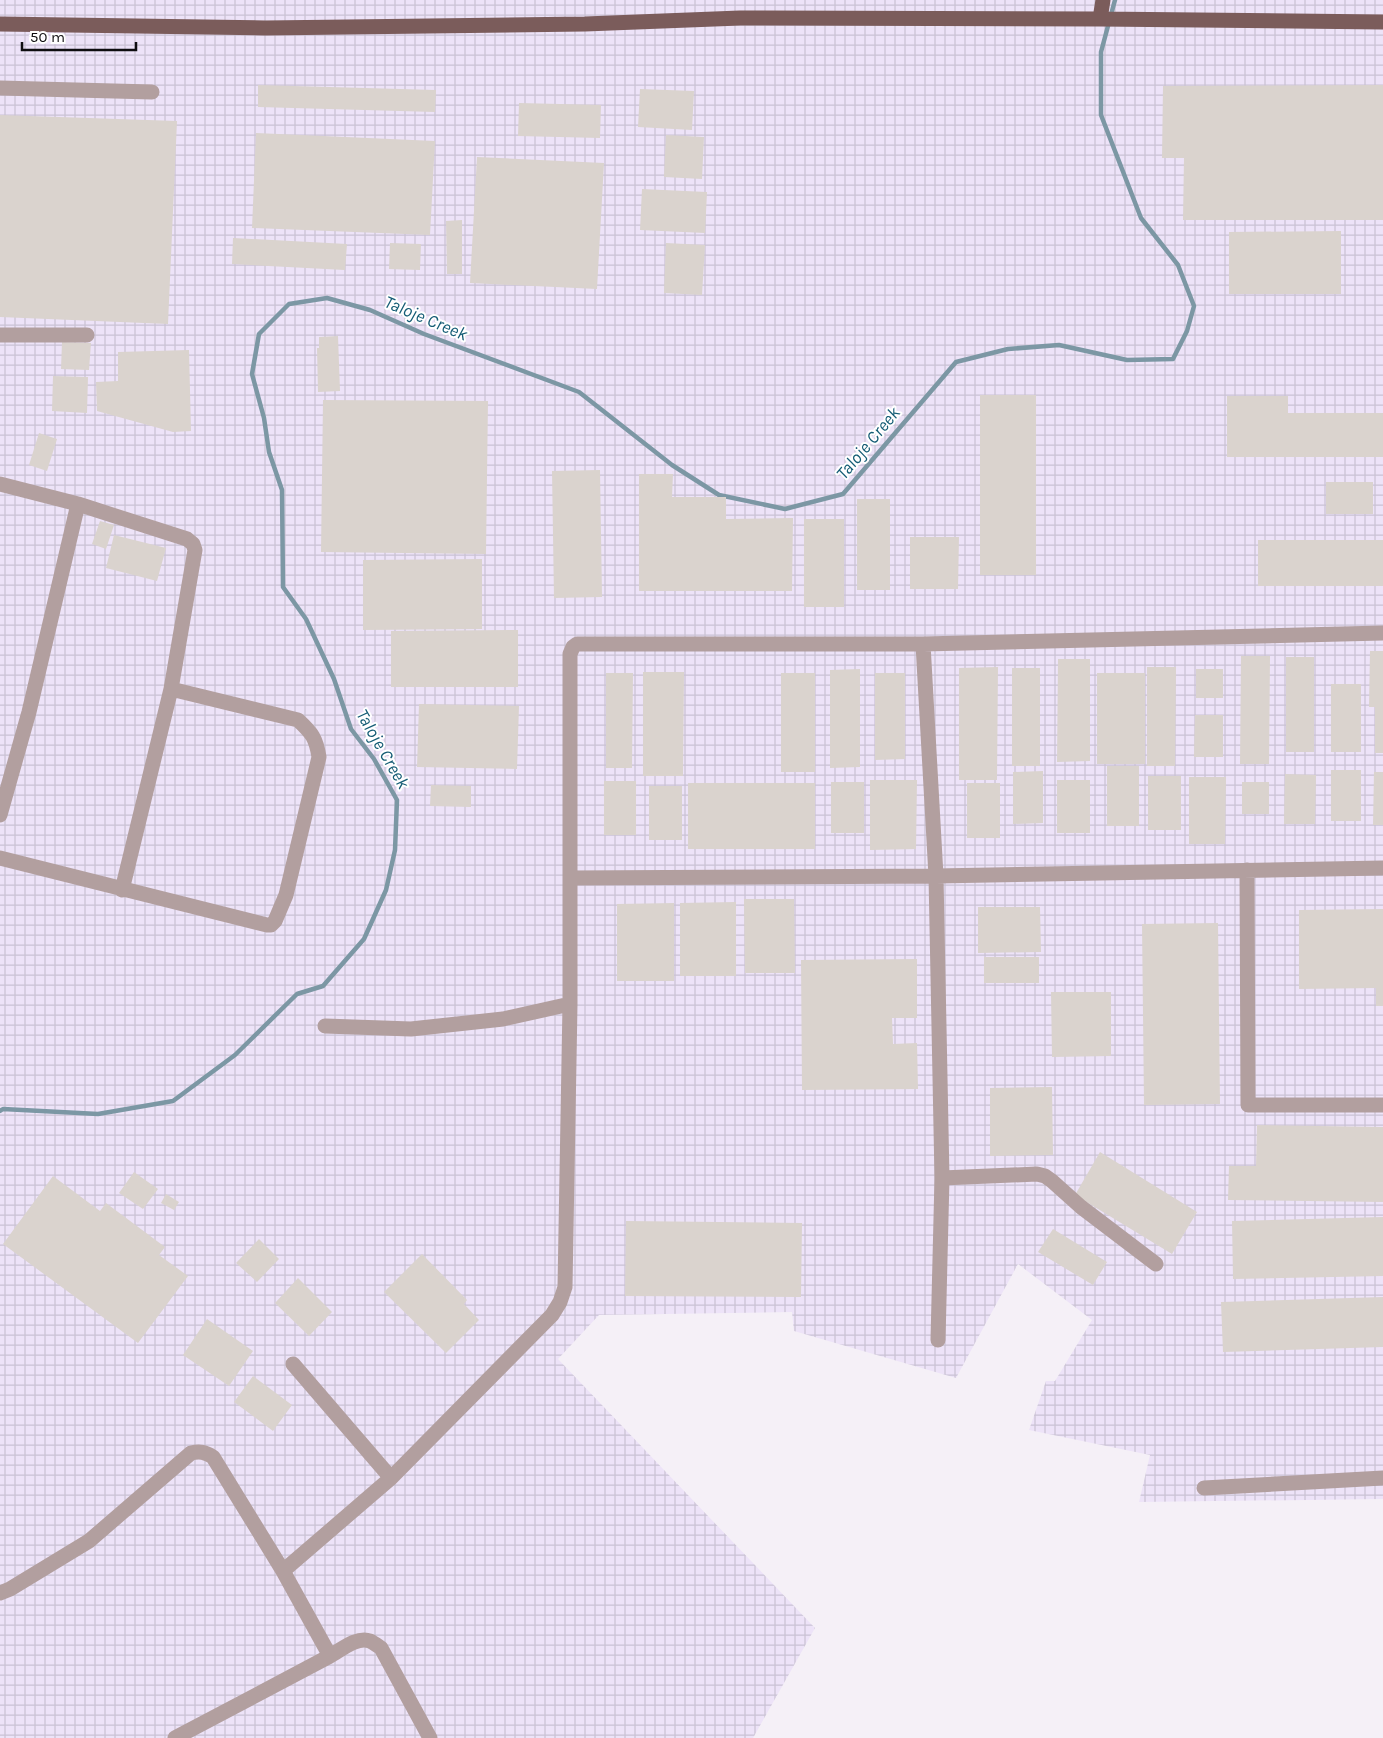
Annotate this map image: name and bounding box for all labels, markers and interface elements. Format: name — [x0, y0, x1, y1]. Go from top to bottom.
scale bar — [22, 20, 136, 52]
text: 50 m — [30, 28, 65, 46]
water label: Taloje Creek — [381, 291, 472, 346]
water label: Taloje Creek — [831, 401, 905, 484]
water label: Taloje Creek — [351, 705, 415, 793]

